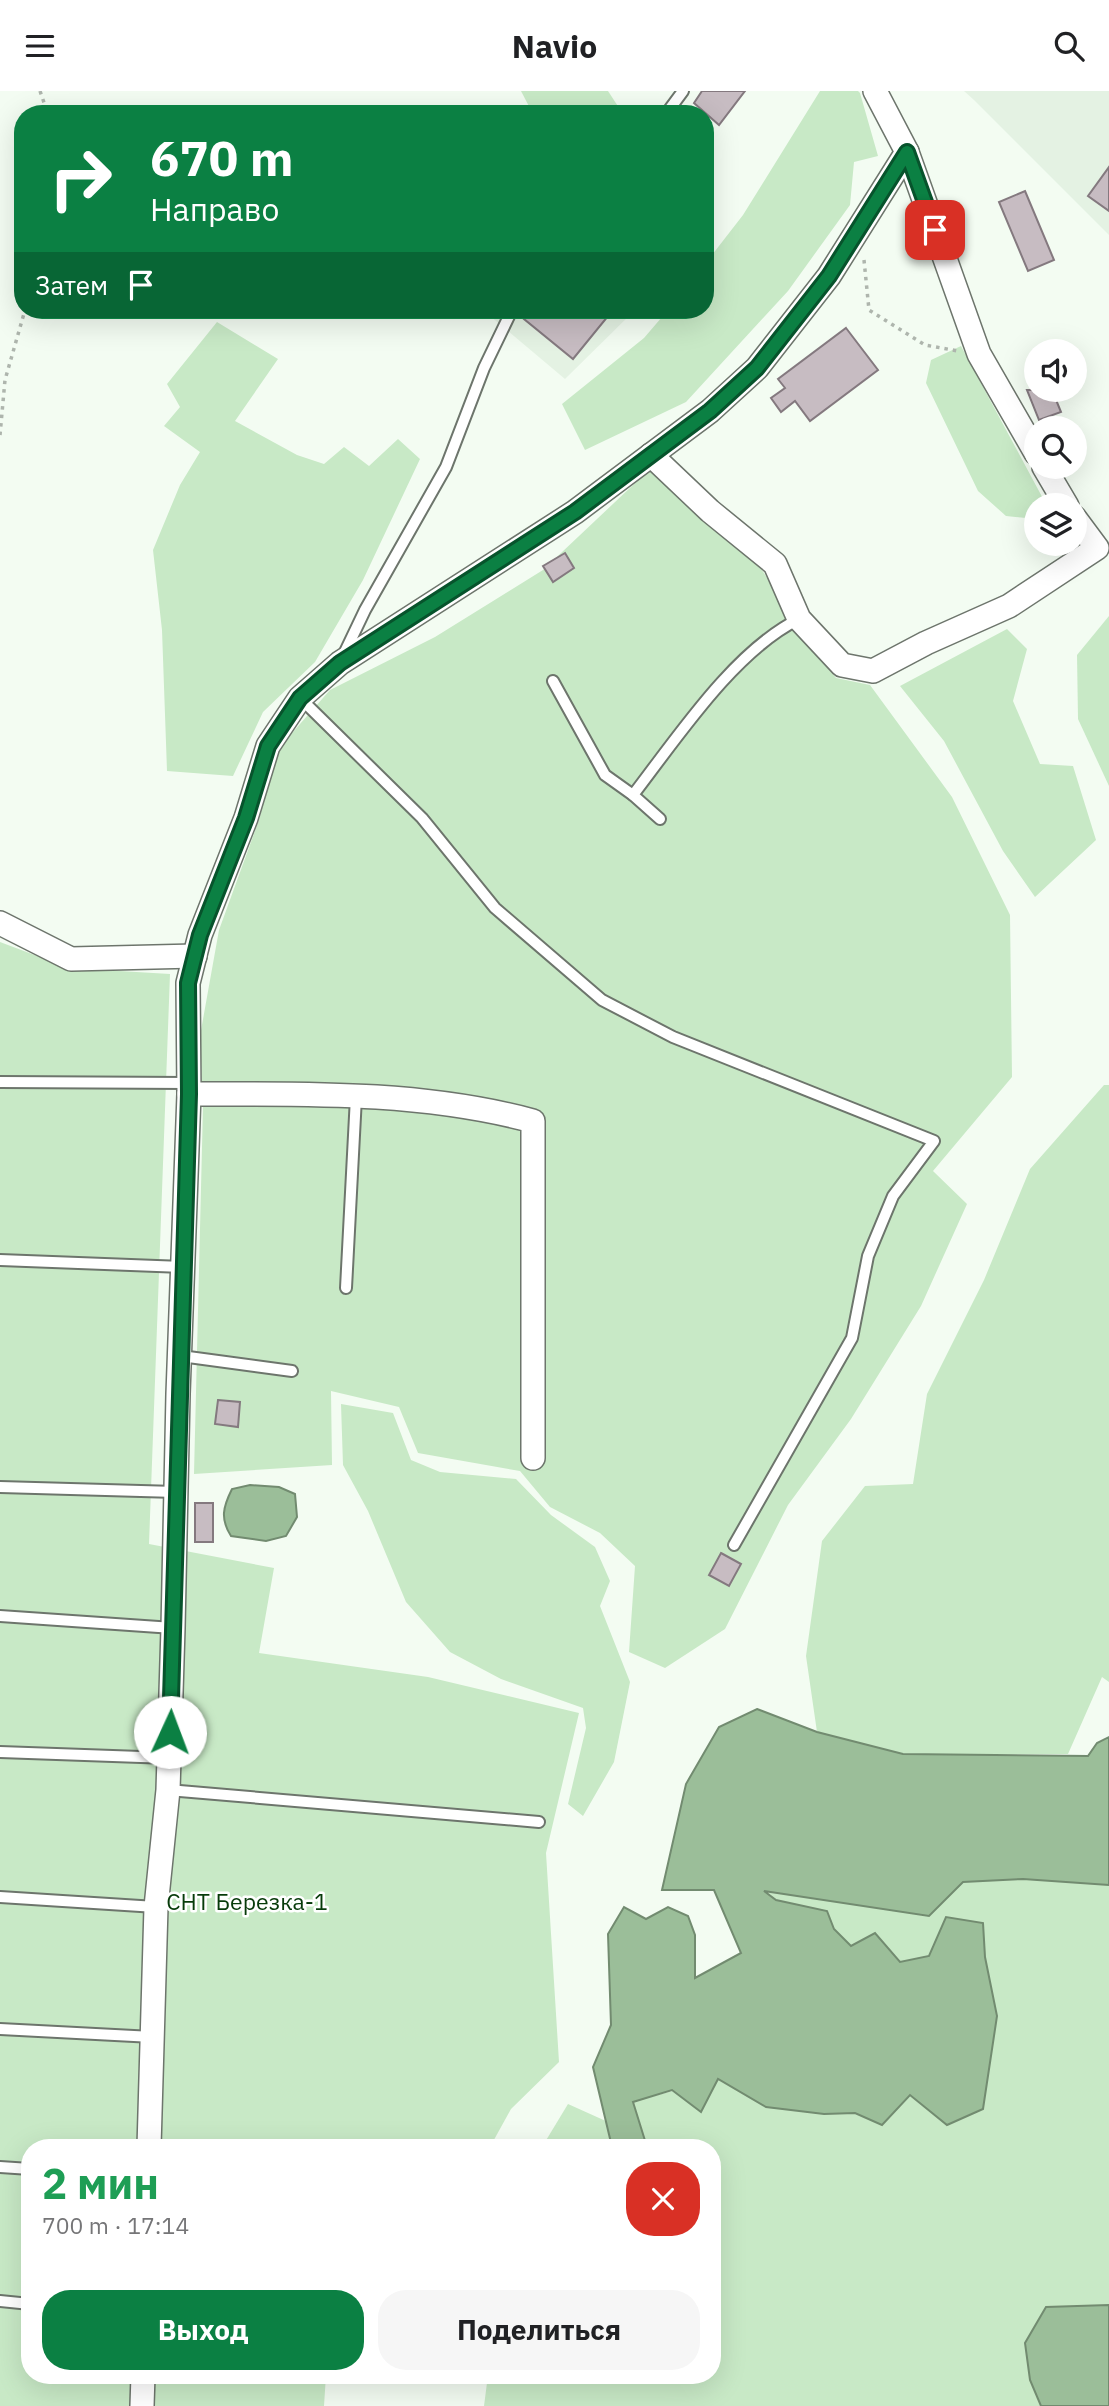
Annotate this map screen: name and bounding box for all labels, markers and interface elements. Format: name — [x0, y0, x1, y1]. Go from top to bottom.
text: Navio — [512, 25, 597, 67]
icon: menu — [21, 27, 59, 65]
icon: search — [1050, 27, 1088, 65]
text: 670 m — [150, 126, 294, 189]
icon: right — [35, 133, 126, 224]
text: Направо — [150, 188, 279, 230]
pin — [905, 200, 965, 260]
icon: arrive — [916, 211, 954, 249]
icon: arrive — [122, 266, 160, 304]
text: Затем — [35, 268, 108, 302]
map controls — [1024, 339, 1087, 556]
button: sound — [1024, 339, 1087, 402]
button: search — [1024, 416, 1087, 479]
button: layers — [1024, 493, 1087, 556]
position arrow — [133, 1695, 207, 1769]
park label: СНТ Березка-1 — [166, 1886, 328, 1916]
text: 2 мин — [42, 2156, 159, 2211]
button: close — [626, 2162, 700, 2236]
text: 700 m · 17:14 — [42, 2210, 189, 2240]
button: Выход — [42, 2290, 364, 2370]
button: Поделиться — [378, 2290, 700, 2370]

